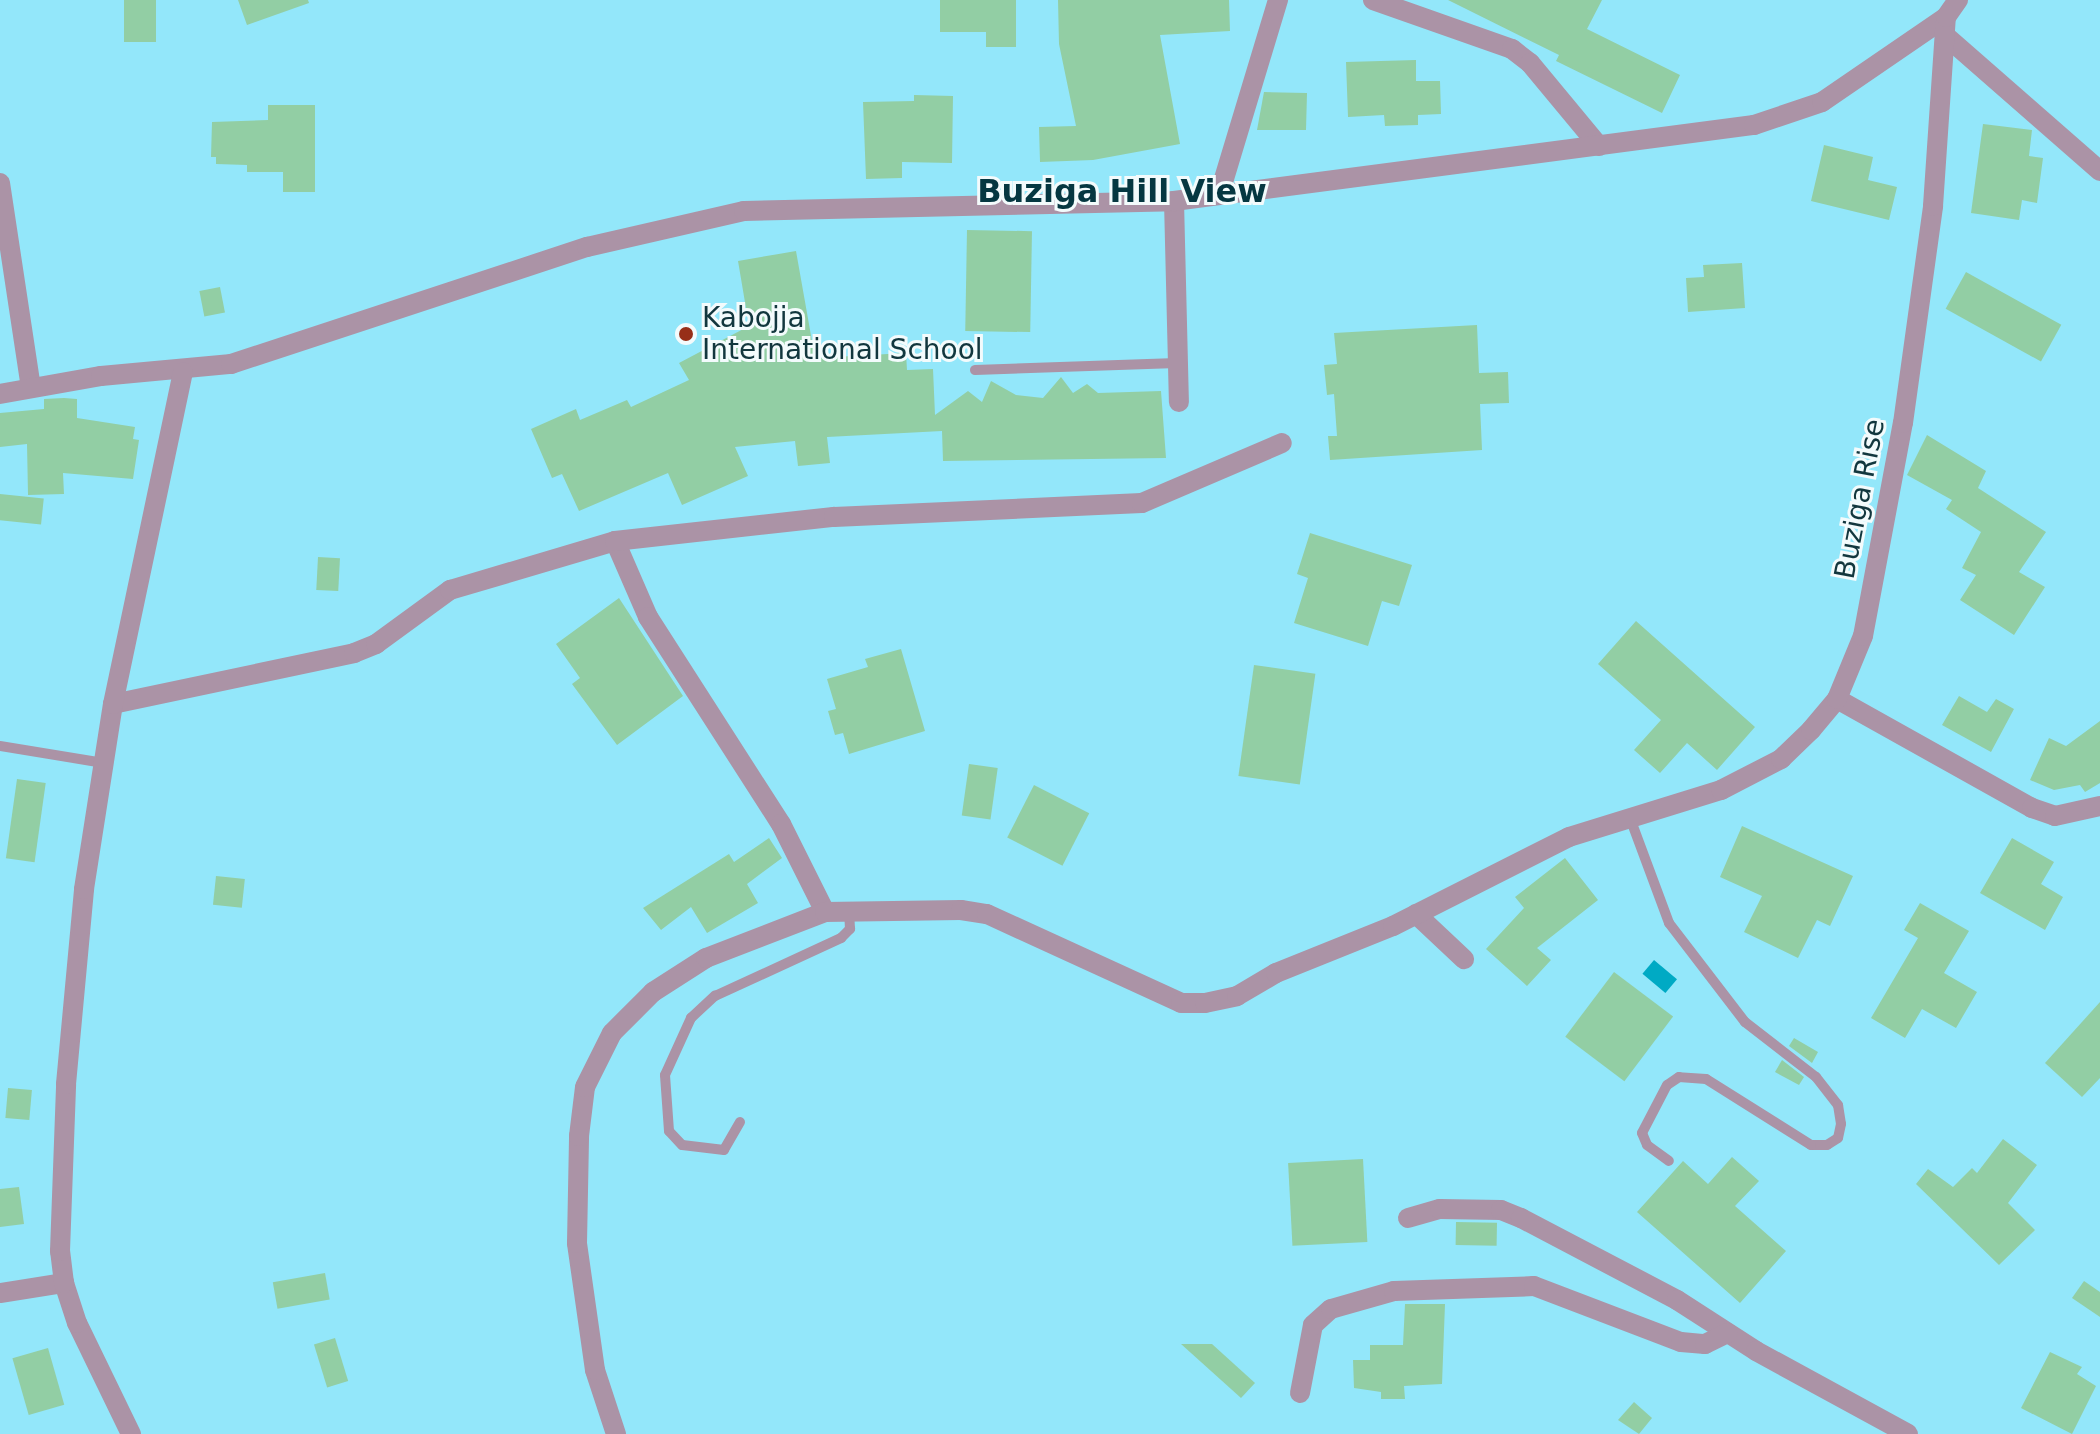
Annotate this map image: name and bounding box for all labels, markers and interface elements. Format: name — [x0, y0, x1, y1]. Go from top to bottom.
district label: Buziga Hill View — [977, 172, 1267, 210]
place label: Kabojja International School — [702, 301, 983, 367]
marker: Kabojja International School — [677, 325, 695, 343]
street label: Buziga Rise — [1828, 416, 1892, 582]

